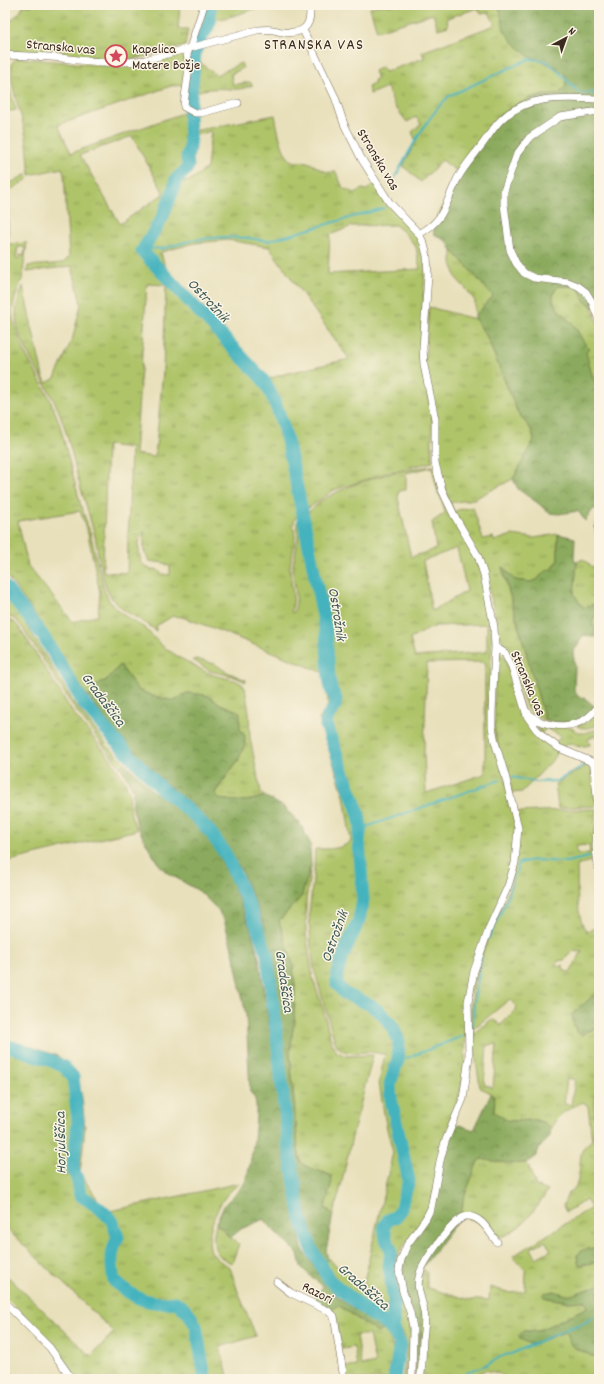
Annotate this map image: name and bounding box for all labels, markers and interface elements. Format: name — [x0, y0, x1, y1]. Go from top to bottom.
north arrow — [546, 18, 586, 58]
text: N — [564, 24, 579, 40]
district label: STRANSKA VAS — [264, 34, 364, 57]
street label: Stranska vas — [25, 35, 96, 61]
place label: Kapelica Matere Božje — [132, 40, 200, 76]
place icon: Kapelica Matere Božje — [103, 43, 129, 69]
street label: Stranska vas — [351, 125, 404, 195]
water label: Ostrožnik — [181, 274, 235, 330]
water label: Ostrožnik — [321, 586, 351, 644]
street label: Stranska vas — [504, 648, 550, 720]
water label: Gradaščica — [75, 669, 131, 733]
water label: Ostrožnik — [316, 906, 356, 966]
water label: Gradaščica — [268, 949, 298, 1015]
water label: Horjulščica — [50, 1111, 74, 1174]
water label: Gradaščica — [332, 1259, 394, 1317]
street label: Razori — [298, 1277, 337, 1310]

